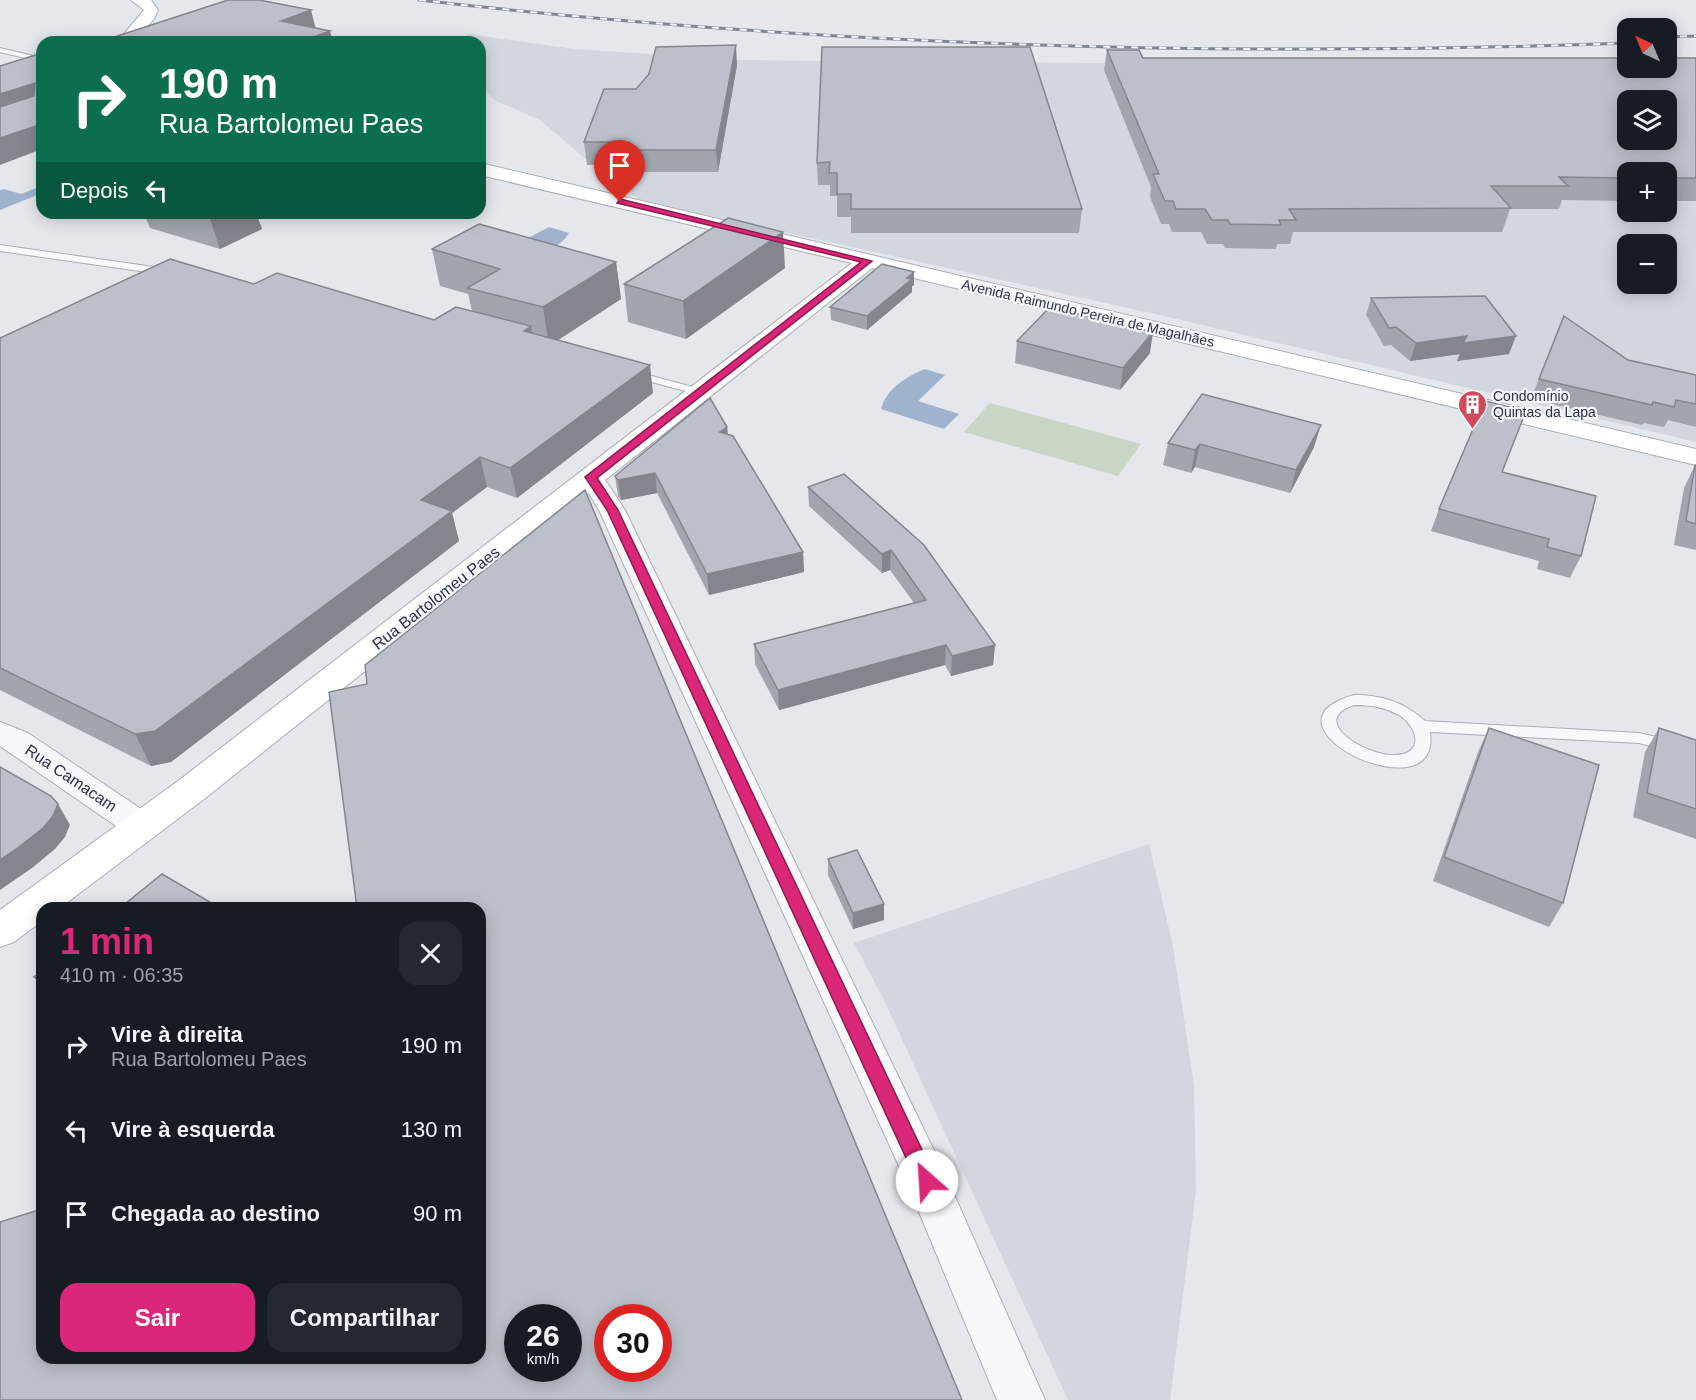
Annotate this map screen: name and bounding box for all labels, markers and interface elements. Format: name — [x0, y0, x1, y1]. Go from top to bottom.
north arrow — [1617, 18, 1677, 78]
map controls — [1617, 18, 1677, 294]
icon: right — [60, 60, 138, 138]
text: 190 m — [159, 60, 278, 107]
button: layers — [1617, 90, 1677, 150]
text: Rua Bartolomeu Paes — [159, 109, 423, 139]
pin — [594, 140, 645, 202]
icon: arrive — [603, 149, 636, 182]
button: + — [1617, 162, 1677, 222]
icon: left — [140, 174, 173, 207]
text: Depois — [60, 178, 128, 203]
button: − — [1617, 234, 1677, 294]
street label: Avenida Raimundo Pereira de Magalhães — [960, 276, 1216, 350]
building icon: Condomínio Quintas da Lapa — [1456, 388, 1488, 430]
place label: Condomínio Quintas da Lapa — [1493, 388, 1596, 420]
street label: Rua Bartolomeu Paes — [369, 543, 503, 653]
street label: Rua Camacam — [22, 741, 120, 815]
text: 1 min — [60, 921, 154, 962]
button: close — [399, 922, 462, 985]
text: 410 m · 06:35 — [60, 964, 183, 986]
text: Vire à direita — [111, 1022, 243, 1047]
icon: right — [60, 1030, 93, 1063]
text: 190 m — [401, 1033, 462, 1058]
text: Rua Bartolomeu Paes — [111, 1048, 307, 1070]
icon: left — [60, 1114, 93, 1147]
text: Vire à esquerda — [111, 1117, 274, 1142]
text: 130 m — [401, 1117, 462, 1142]
position arrow — [895, 1149, 959, 1213]
icon: arrive — [60, 1198, 93, 1231]
text: Chegada ao destino — [111, 1201, 320, 1226]
text: 90 m — [413, 1201, 462, 1226]
button: Sair — [60, 1283, 255, 1352]
button: Compartilhar — [267, 1283, 462, 1352]
speed limit sign: 30 — [594, 1304, 672, 1382]
text: 26 — [526, 1319, 560, 1352]
text: km/h — [527, 1350, 559, 1367]

